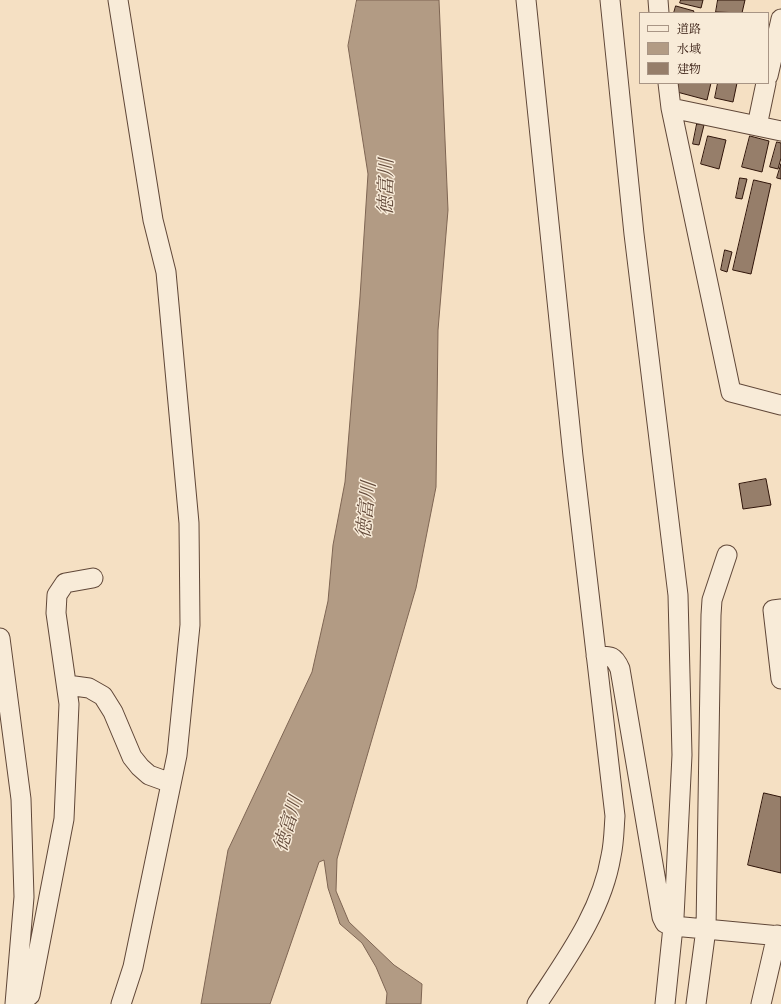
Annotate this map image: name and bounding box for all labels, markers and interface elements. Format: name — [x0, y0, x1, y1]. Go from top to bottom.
legend — [639, 12, 769, 84]
text: 道路 — [677, 21, 701, 37]
text: 水域 — [677, 41, 701, 57]
text: 建物 — [677, 61, 701, 77]
water label: 徳富川 — [375, 158, 399, 216]
water label: 徳富川 — [353, 480, 381, 540]
water label: 徳富川 — [270, 793, 308, 855]

